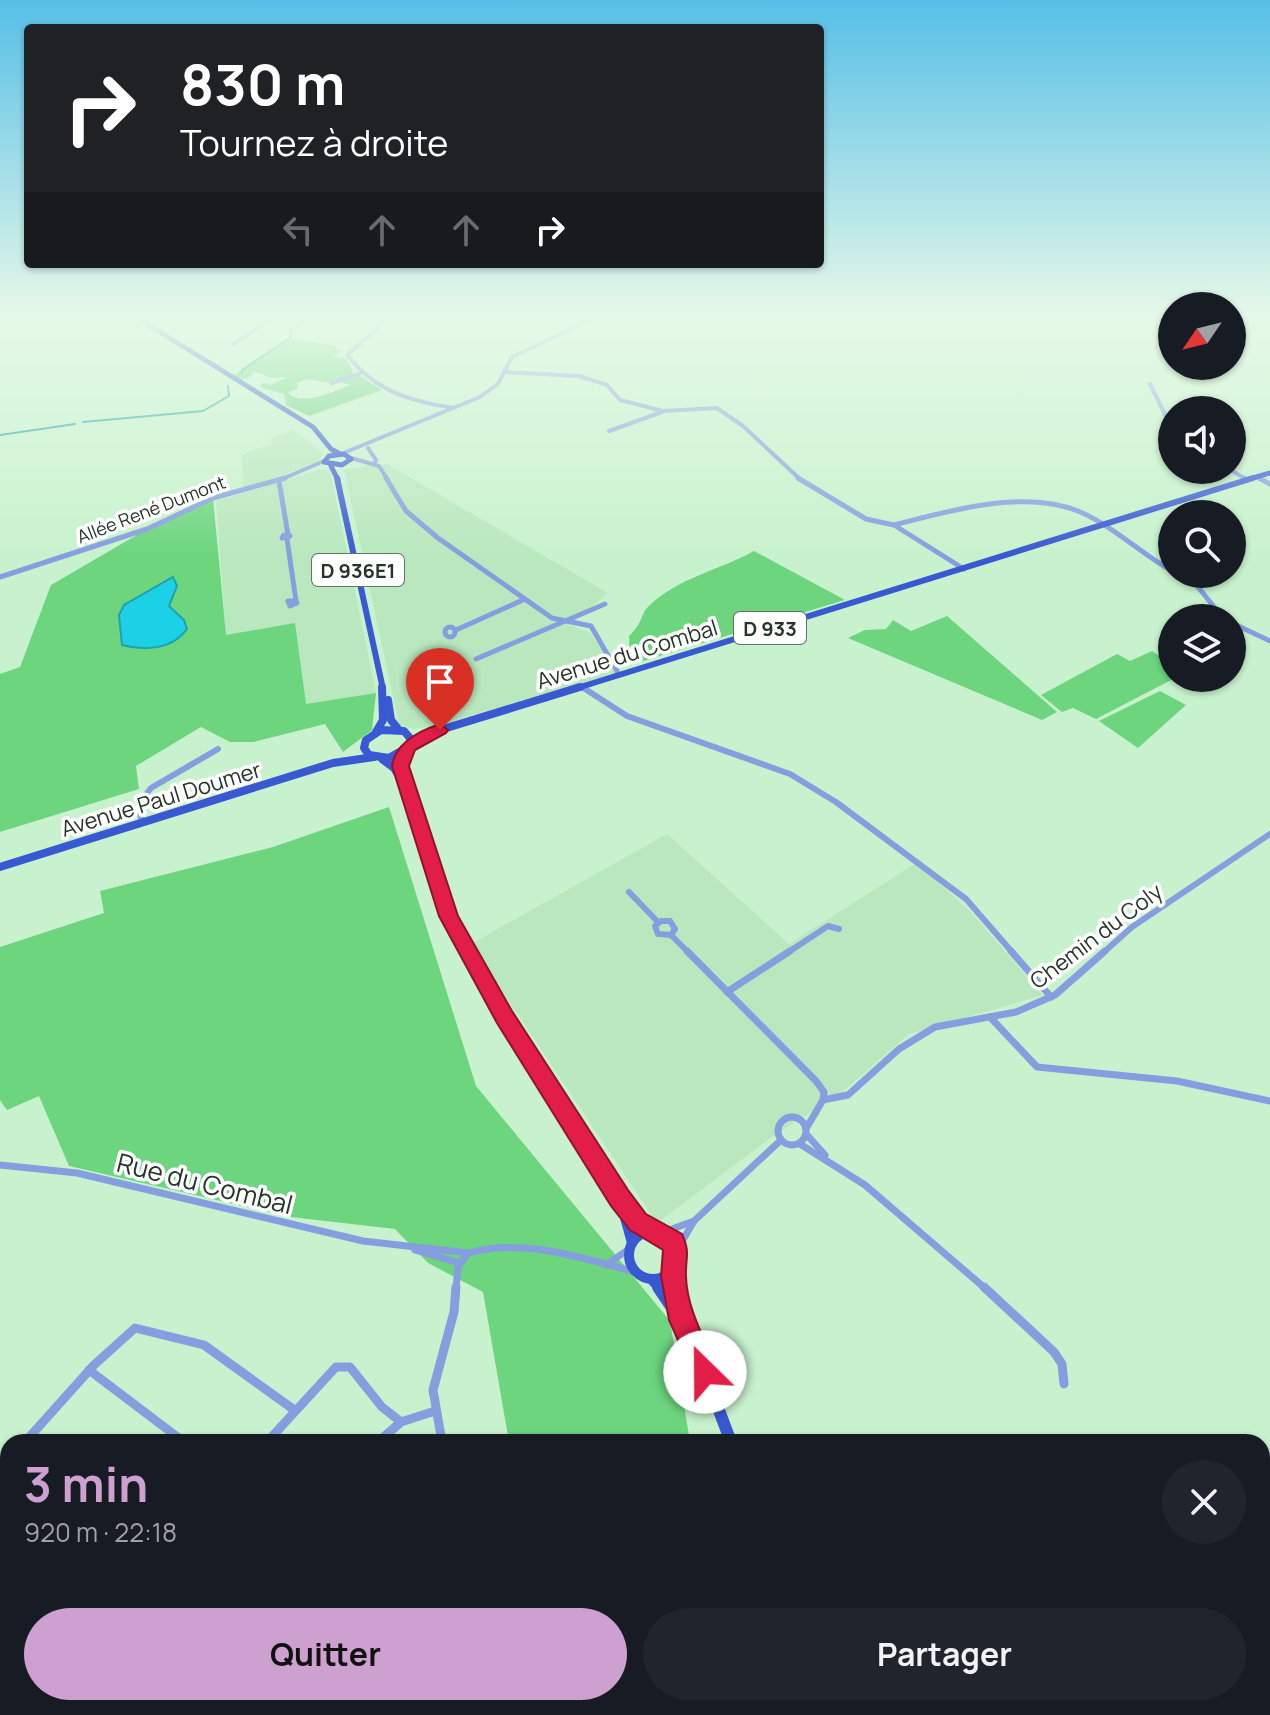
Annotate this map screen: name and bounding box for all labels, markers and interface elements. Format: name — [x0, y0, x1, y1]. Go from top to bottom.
text: 830 m — [180, 45, 345, 122]
icon: right — [48, 56, 152, 160]
text: Tournez à droite — [180, 118, 448, 167]
icon: left — [276, 208, 320, 252]
icon: ahead — [360, 208, 404, 252]
icon: ahead — [444, 208, 488, 252]
icon: right — [528, 208, 572, 252]
north arrow — [1158, 292, 1246, 380]
map controls — [1158, 292, 1246, 692]
button: sound — [1158, 396, 1246, 484]
street label: Allée René Dumont — [73, 470, 229, 548]
button: search — [1158, 500, 1246, 588]
road number: D 936E1 — [312, 554, 404, 586]
button: layers — [1158, 604, 1246, 692]
street label: Avenue du Combal — [533, 612, 721, 696]
road number: D 933 — [734, 612, 806, 644]
pin — [406, 648, 474, 730]
icon: arrive — [418, 660, 462, 704]
street label: Avenue Paul Doumer — [57, 754, 265, 844]
street label: Chemin du Coly — [1024, 876, 1169, 996]
street label: Rue du Combal — [113, 1144, 297, 1222]
position arrow — [663, 1330, 747, 1414]
text: 3 min — [24, 1451, 148, 1516]
button: close — [1162, 1460, 1246, 1544]
text: 920 m · 22:18 — [24, 1514, 177, 1550]
button: Quitter — [24, 1608, 627, 1700]
button: Partager — [643, 1608, 1246, 1700]

